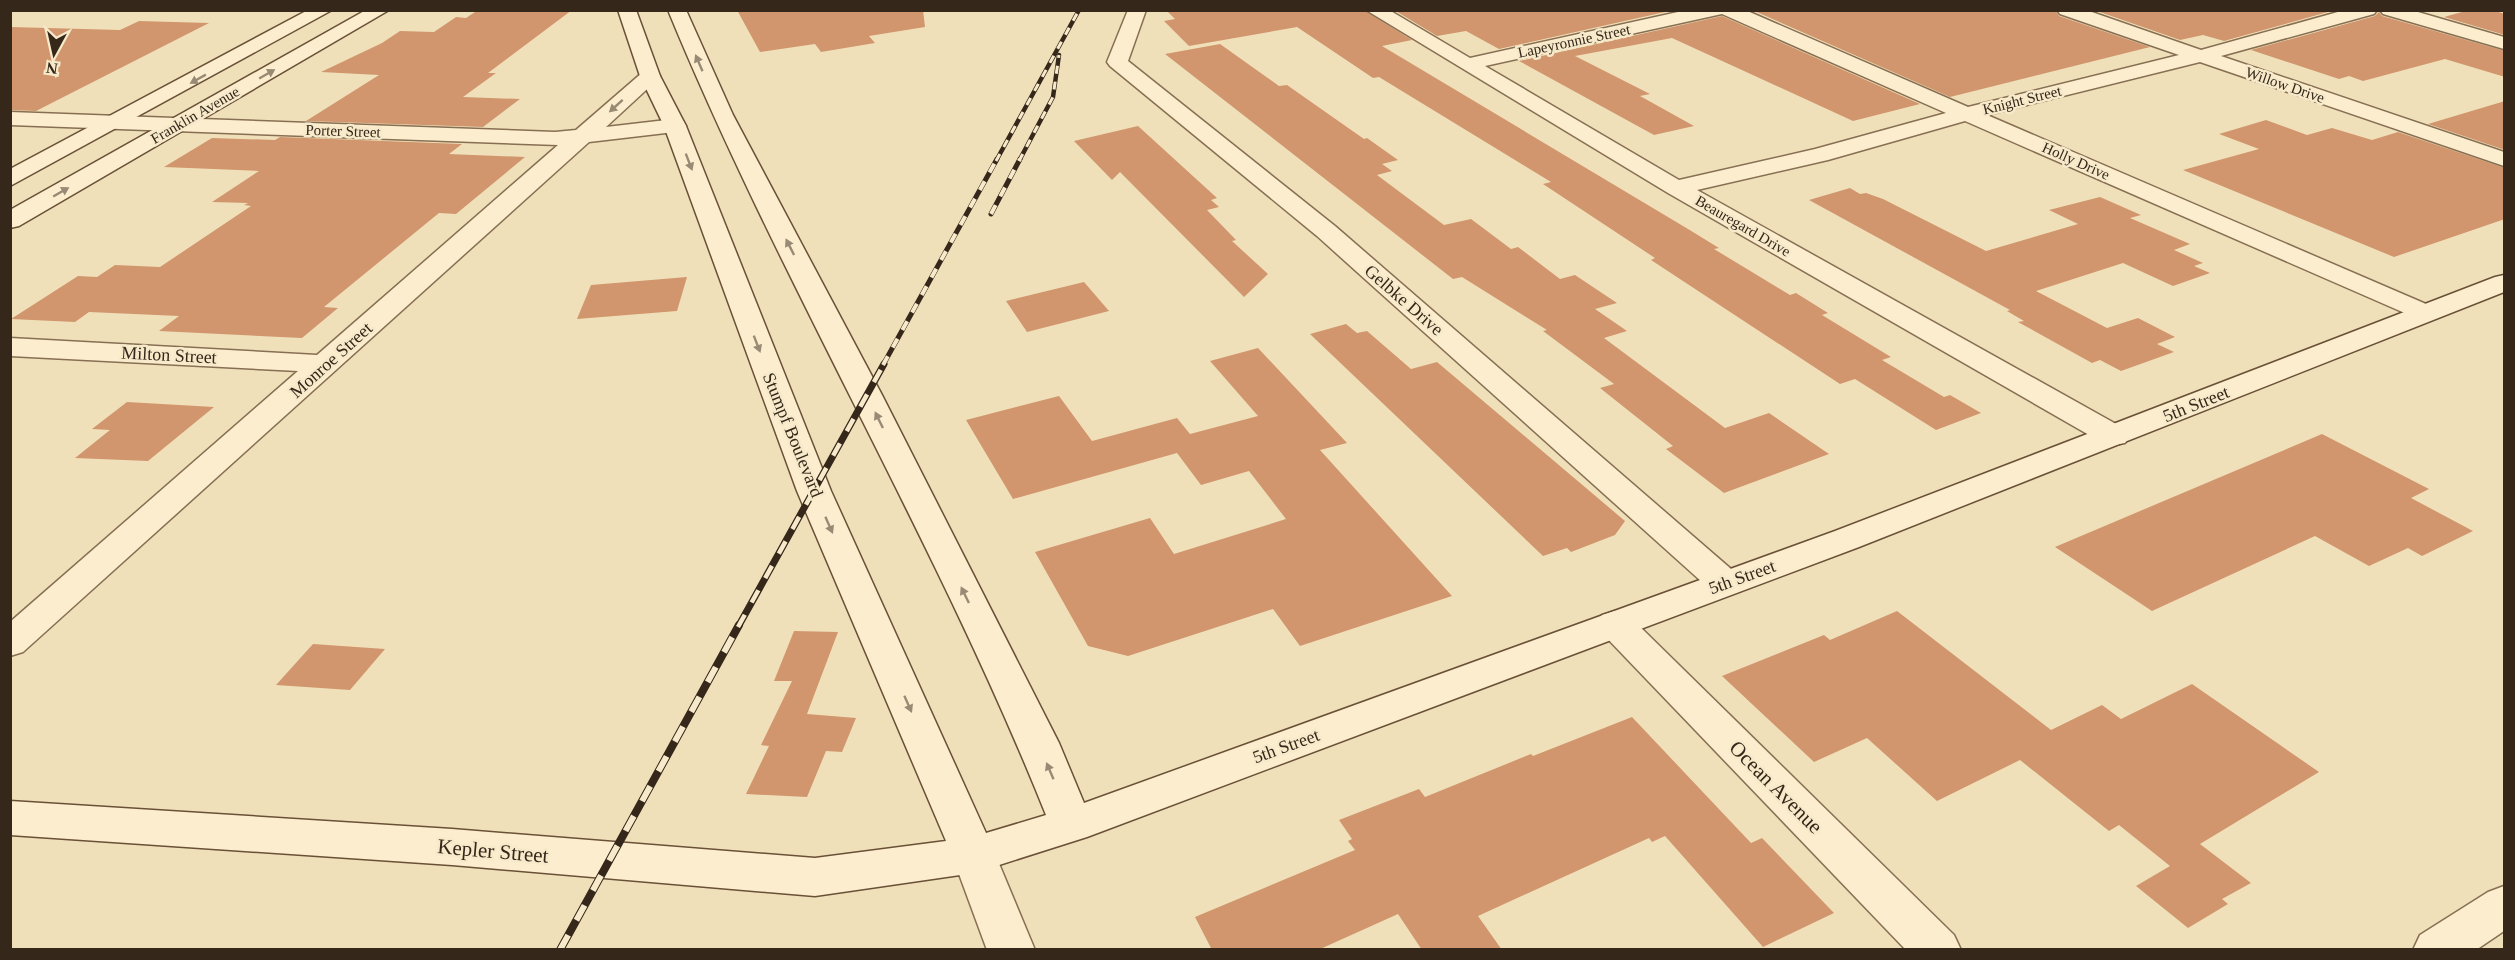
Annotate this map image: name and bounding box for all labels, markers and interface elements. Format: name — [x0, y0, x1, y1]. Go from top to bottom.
street label: Lapeyronnie Street — [1516, 21, 1632, 61]
north arrow — [24, 24, 84, 84]
one-way arrow — [694, 54, 703, 72]
text: N — [45, 59, 59, 78]
street label: Willow Drive — [2243, 64, 2327, 106]
one-way arrow — [259, 69, 275, 80]
one-way arrow — [189, 74, 206, 84]
street label: Knight Street — [1981, 82, 2064, 117]
street label: Franklin Avenue — [148, 83, 242, 147]
one-way arrow — [609, 99, 624, 112]
street label: Porter Street — [305, 122, 382, 140]
street label: Holly Drive — [2040, 139, 2112, 183]
one-way arrow — [684, 153, 694, 171]
one-way arrow — [53, 187, 70, 197]
street label: Beauregard Drive — [1693, 192, 1794, 260]
one-way arrow — [785, 238, 795, 255]
street label: Gelbke Drive — [1361, 260, 1447, 340]
street label: Monroe Street — [286, 318, 376, 402]
one-way arrow — [753, 335, 763, 353]
street label: Milton Street — [121, 343, 217, 367]
street label: Stumpf Boulevard — [759, 370, 827, 500]
street label: 5th Street — [2160, 382, 2232, 426]
one-way arrow — [875, 412, 884, 429]
one-way arrow — [825, 517, 834, 534]
street label: 5th Street — [1706, 556, 1778, 598]
one-way arrow — [961, 587, 970, 604]
one-way arrow — [903, 695, 913, 713]
street label: 5th Street — [1250, 725, 1322, 767]
street label: Ocean Avenue — [1725, 736, 1827, 838]
one-way arrow — [1044, 762, 1054, 780]
street label: Kepler Street — [436, 834, 550, 868]

